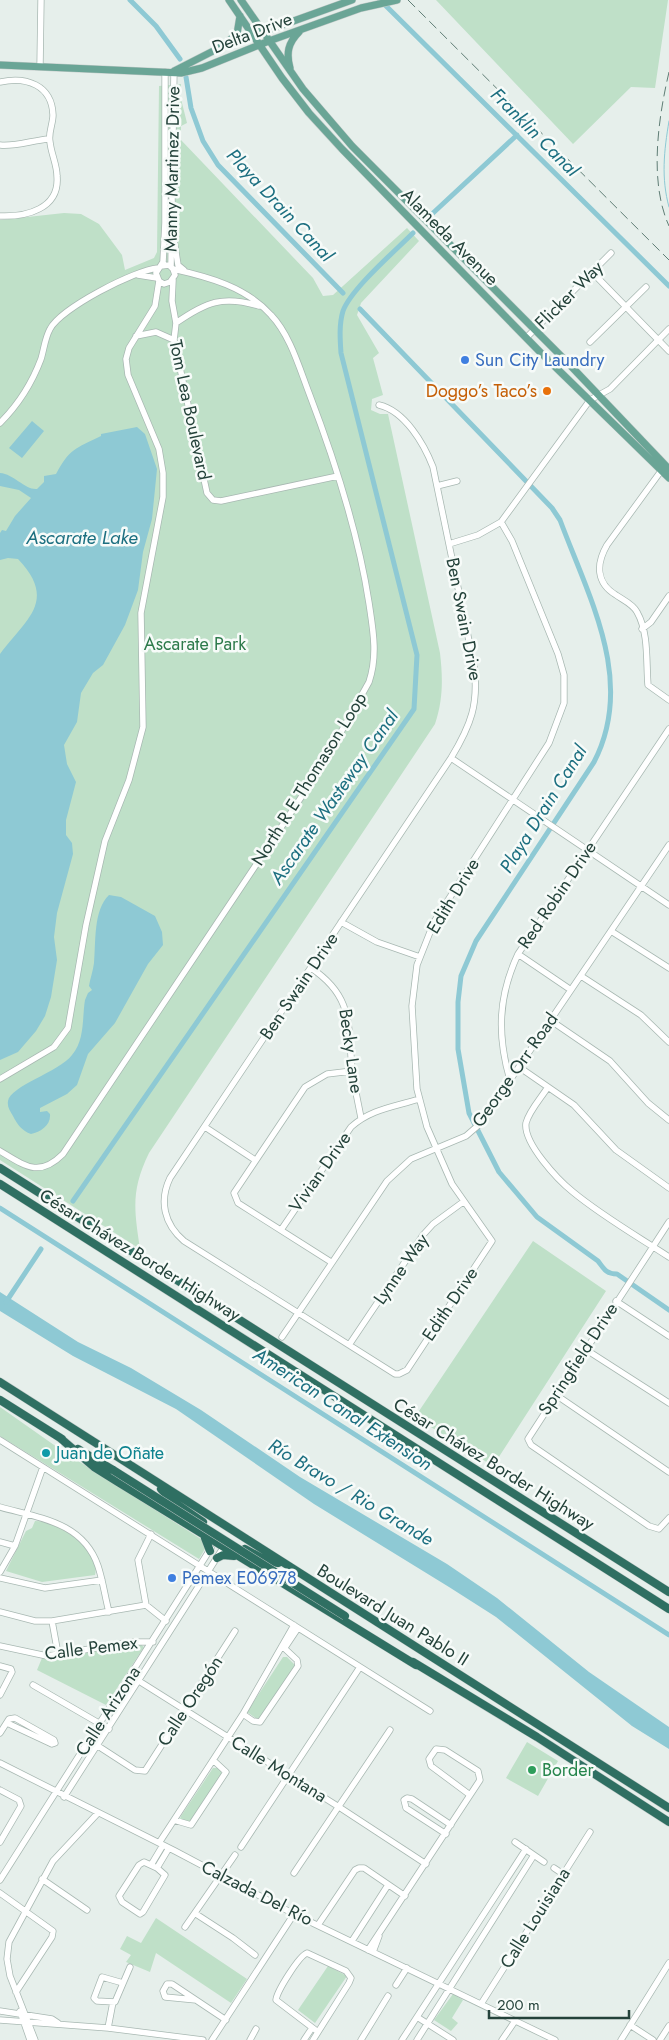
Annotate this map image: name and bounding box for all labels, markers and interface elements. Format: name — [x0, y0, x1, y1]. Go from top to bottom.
street label: Delta Drive — [208, 6, 296, 60]
water label: Franklin Canal — [485, 82, 586, 183]
street label: Manny Martinez Drive — [158, 86, 186, 252]
water label: Playa Drain Canal — [220, 142, 340, 268]
street label: Alameda Avenue — [395, 182, 505, 292]
street label: Flicker Way — [529, 255, 609, 335]
street label: Tom Lea Boulevard — [162, 337, 218, 483]
place label: Sun City Laundry — [475, 347, 604, 373]
marker: Sun City Laundry — [459, 354, 471, 366]
place label: Doggo’s Taco’s — [426, 378, 537, 404]
marker: Doggo’s Taco’s — [541, 385, 553, 397]
water label: Ascarate Lake — [25, 524, 138, 551]
street label: Ben Swain Drive — [439, 555, 489, 683]
park label: Ascarate Park — [144, 631, 246, 657]
street label: North R E Thomason Loop — [245, 687, 373, 871]
water label: Ascarate Wasteway Canal — [263, 704, 405, 891]
water label: Playa Drain Canal — [493, 739, 594, 878]
street label: Red Robin Drive — [511, 836, 603, 954]
street label: Edith Drive — [420, 853, 486, 939]
street label: Ben Swain Drive — [253, 927, 345, 1045]
street label: Becky Lane — [332, 1007, 370, 1095]
street label: George Orr Road — [466, 1007, 564, 1133]
street label: Vivian Drive — [283, 1127, 357, 1217]
street label: César Chávez Border Highway — [34, 1182, 246, 1328]
street label: Lynne Way — [367, 1228, 435, 1310]
street label: Edith Drive — [416, 1262, 484, 1346]
street label: Springfield Drive — [532, 1298, 624, 1420]
water label: American Canal Extension — [247, 1340, 438, 1477]
street label: César Chávez Border Highway — [388, 1391, 600, 1537]
water label: Río Bravo / Rio Grande — [263, 1432, 439, 1552]
place label: Juan de Oñate — [54, 1440, 164, 1466]
marker: Juan de Oñate — [40, 1447, 52, 1459]
street label: Boulevard Juan Pablo II — [312, 1558, 474, 1672]
place label: Pemex E06978 — [182, 1565, 297, 1591]
marker: Pemex E06978 — [166, 1572, 178, 1584]
street label: Calle Pemex — [43, 1629, 139, 1667]
street label: Calle Oregón — [151, 1651, 229, 1751]
street label: Calle Arizona — [69, 1661, 147, 1761]
street label: Calle Montana — [226, 1729, 332, 1809]
place label: Border — [542, 1757, 595, 1783]
marker: Border — [526, 1764, 538, 1776]
street label: Calzada Del Río — [197, 1854, 317, 1932]
street label: Calle Louisiana — [494, 1862, 576, 1974]
scale bar — [489, 1988, 629, 2020]
text: 200 m — [497, 1994, 540, 2016]

